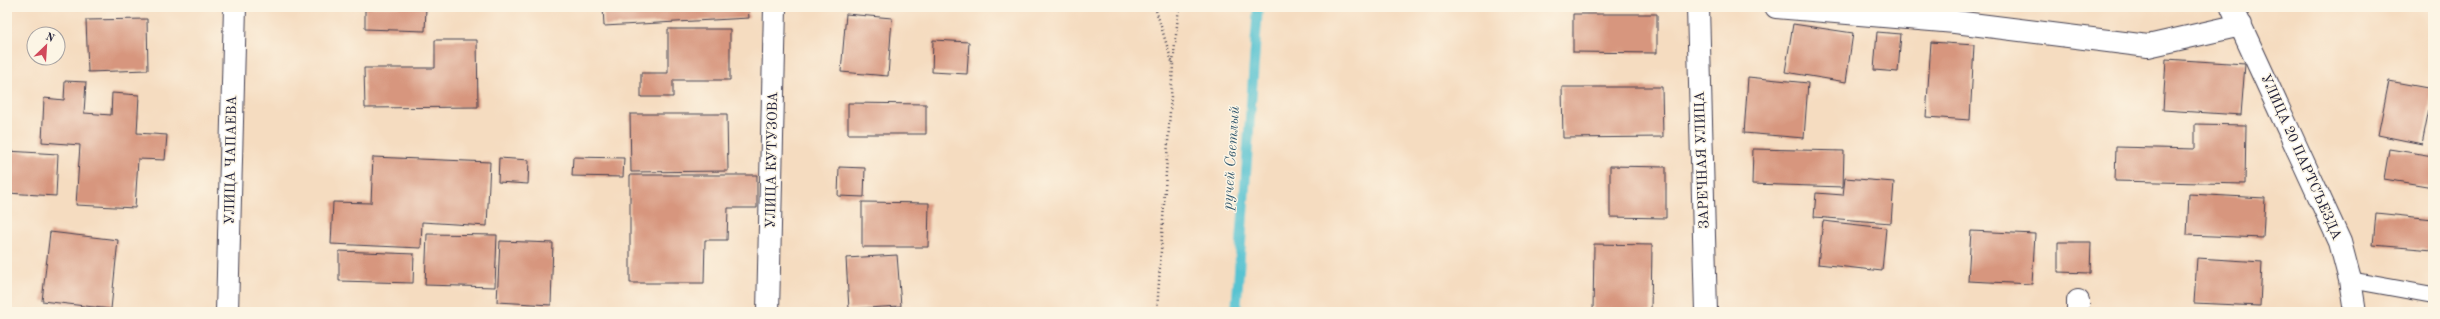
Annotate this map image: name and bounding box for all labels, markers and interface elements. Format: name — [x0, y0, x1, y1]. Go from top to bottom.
north arrow — [26, 26, 66, 66]
text: N — [43, 32, 56, 45]
street label: УЛИЦА 20 ПАРТСЪЕЗДА — [2258, 72, 2344, 242]
street label: УЛИЦА КУТУЗОВА — [764, 91, 780, 228]
street label: ЗАРЕЧНАЯ УЛИЦА — [1693, 91, 1711, 229]
street label: УЛИЦА ЧАПАЕВА — [223, 95, 239, 225]
water label: ручей Светлый — [1221, 105, 1243, 213]

